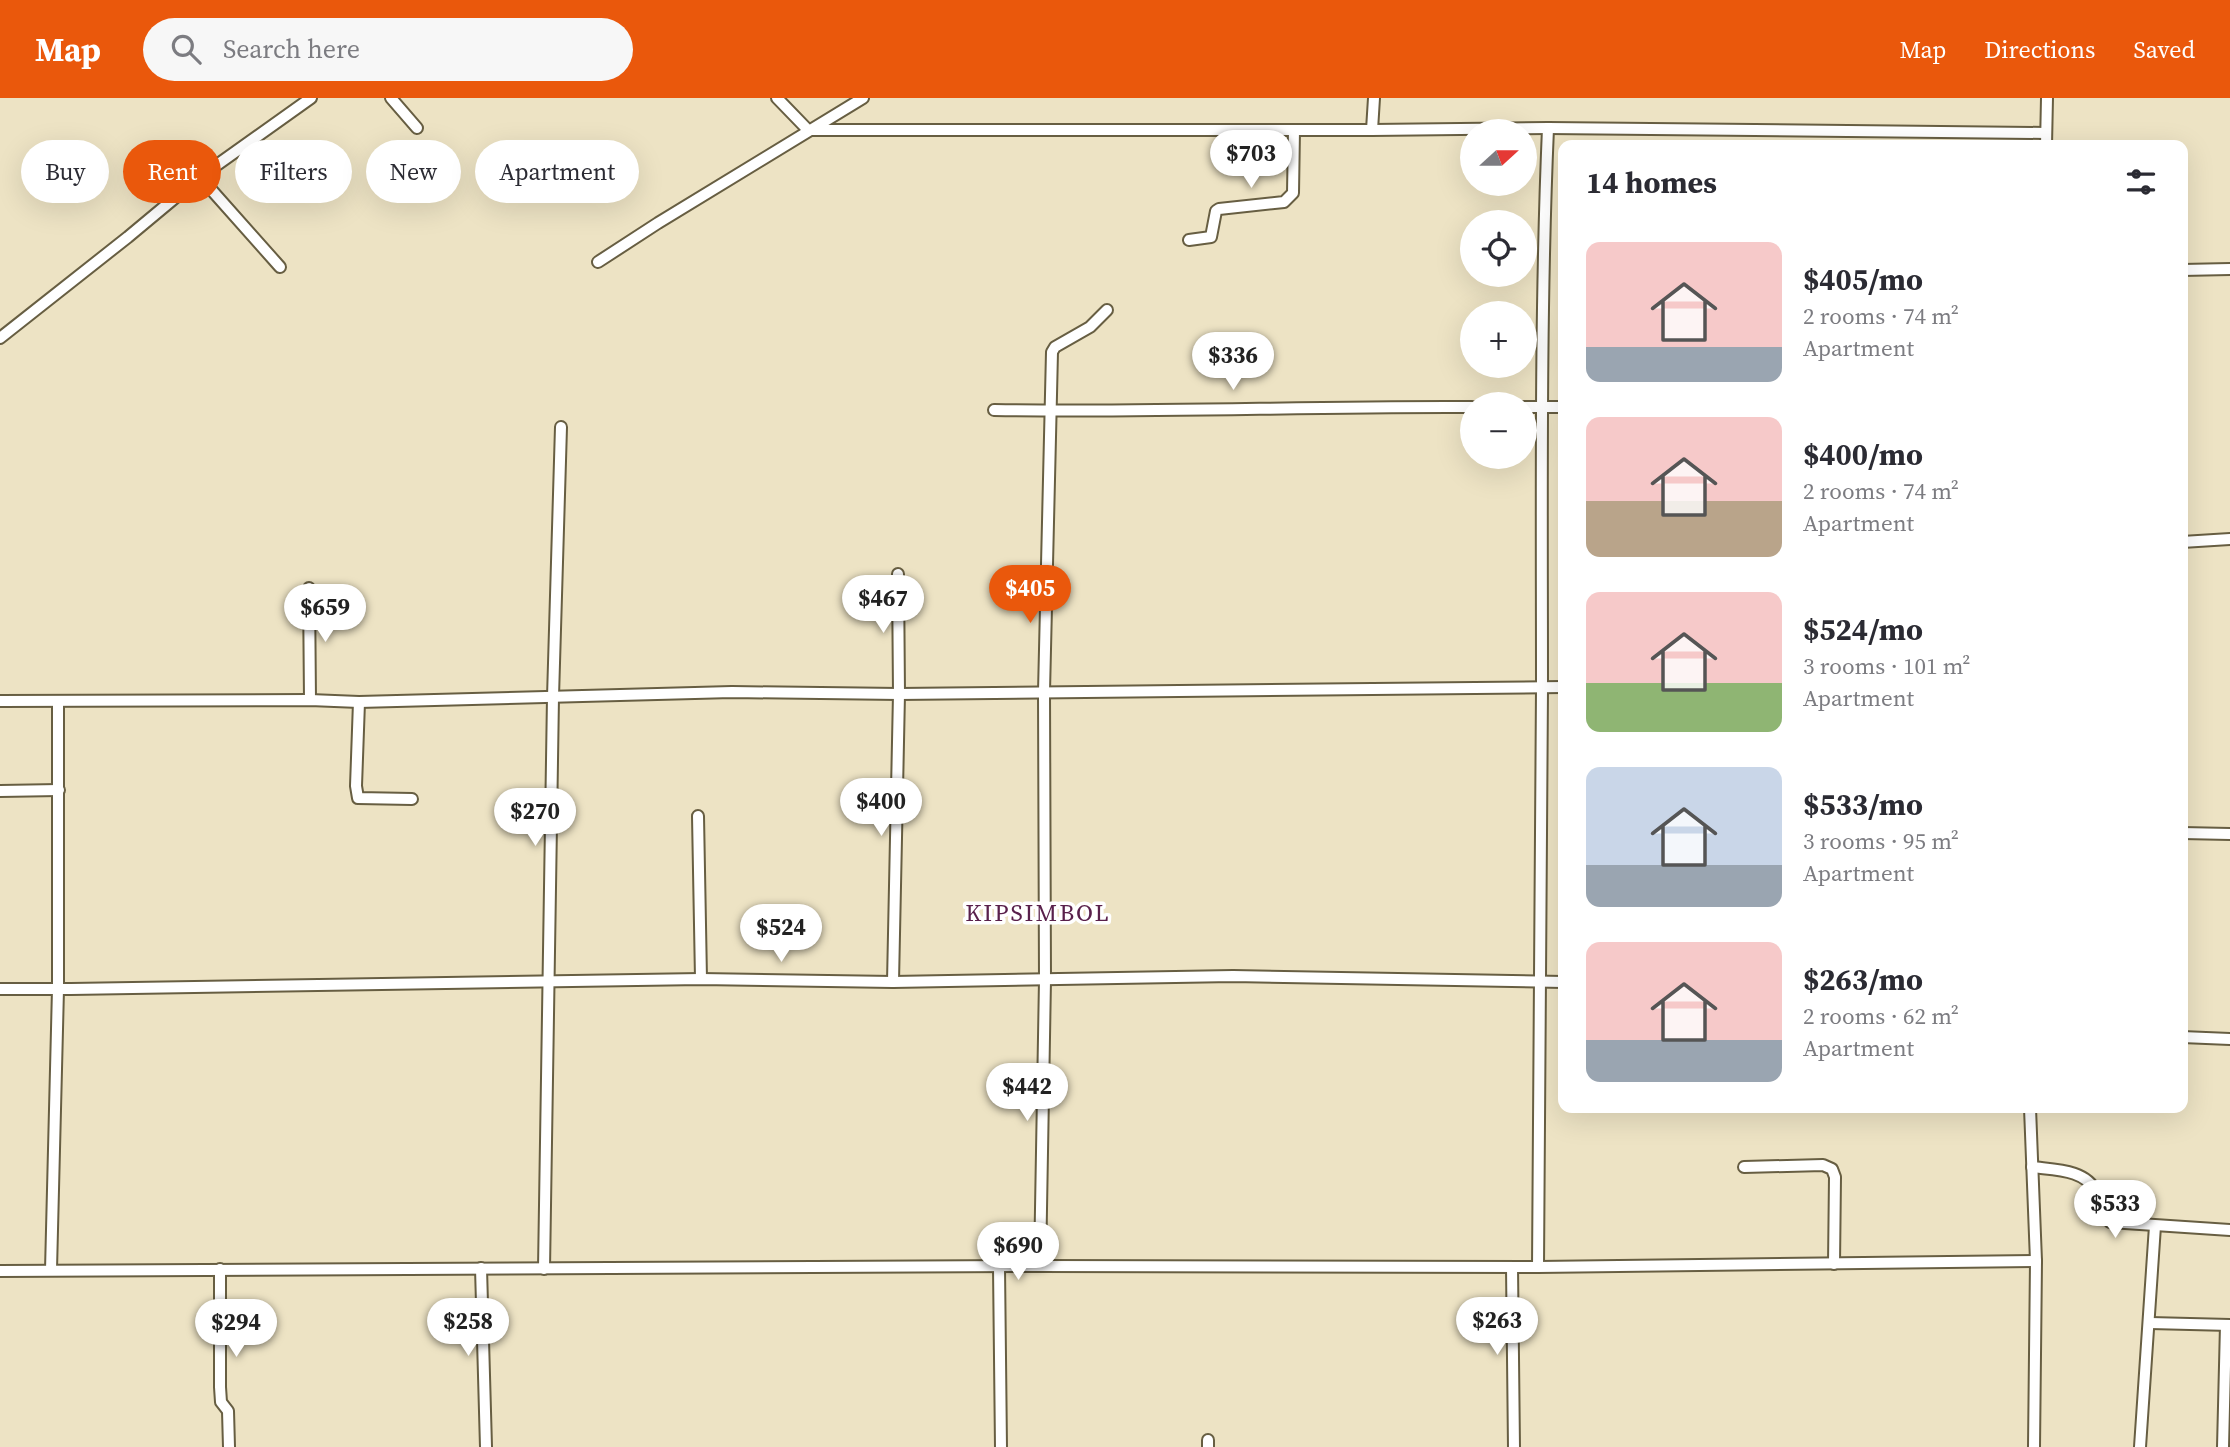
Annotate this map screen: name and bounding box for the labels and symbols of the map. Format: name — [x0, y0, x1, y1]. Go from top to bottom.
north arrow — [1460, 119, 1536, 196]
pin: $703 — [1210, 130, 1292, 190]
pin: $336 — [1192, 332, 1274, 392]
pin: $405 — [989, 566, 1071, 625]
pin: $467 — [842, 575, 924, 635]
pin: $659 — [284, 584, 366, 644]
pin: $400 — [840, 778, 922, 838]
pin: $270 — [494, 788, 576, 848]
district label: KIPSIMBOL — [965, 896, 1111, 929]
pin: $524 — [740, 904, 822, 964]
pin: $442 — [986, 1063, 1068, 1123]
pin: $533 — [2074, 1180, 2156, 1240]
pin: $690 — [977, 1222, 1059, 1282]
pin: $258 — [427, 1298, 509, 1358]
pin: $263 — [1456, 1298, 1538, 1357]
pin: $294 — [195, 1300, 277, 1359]

